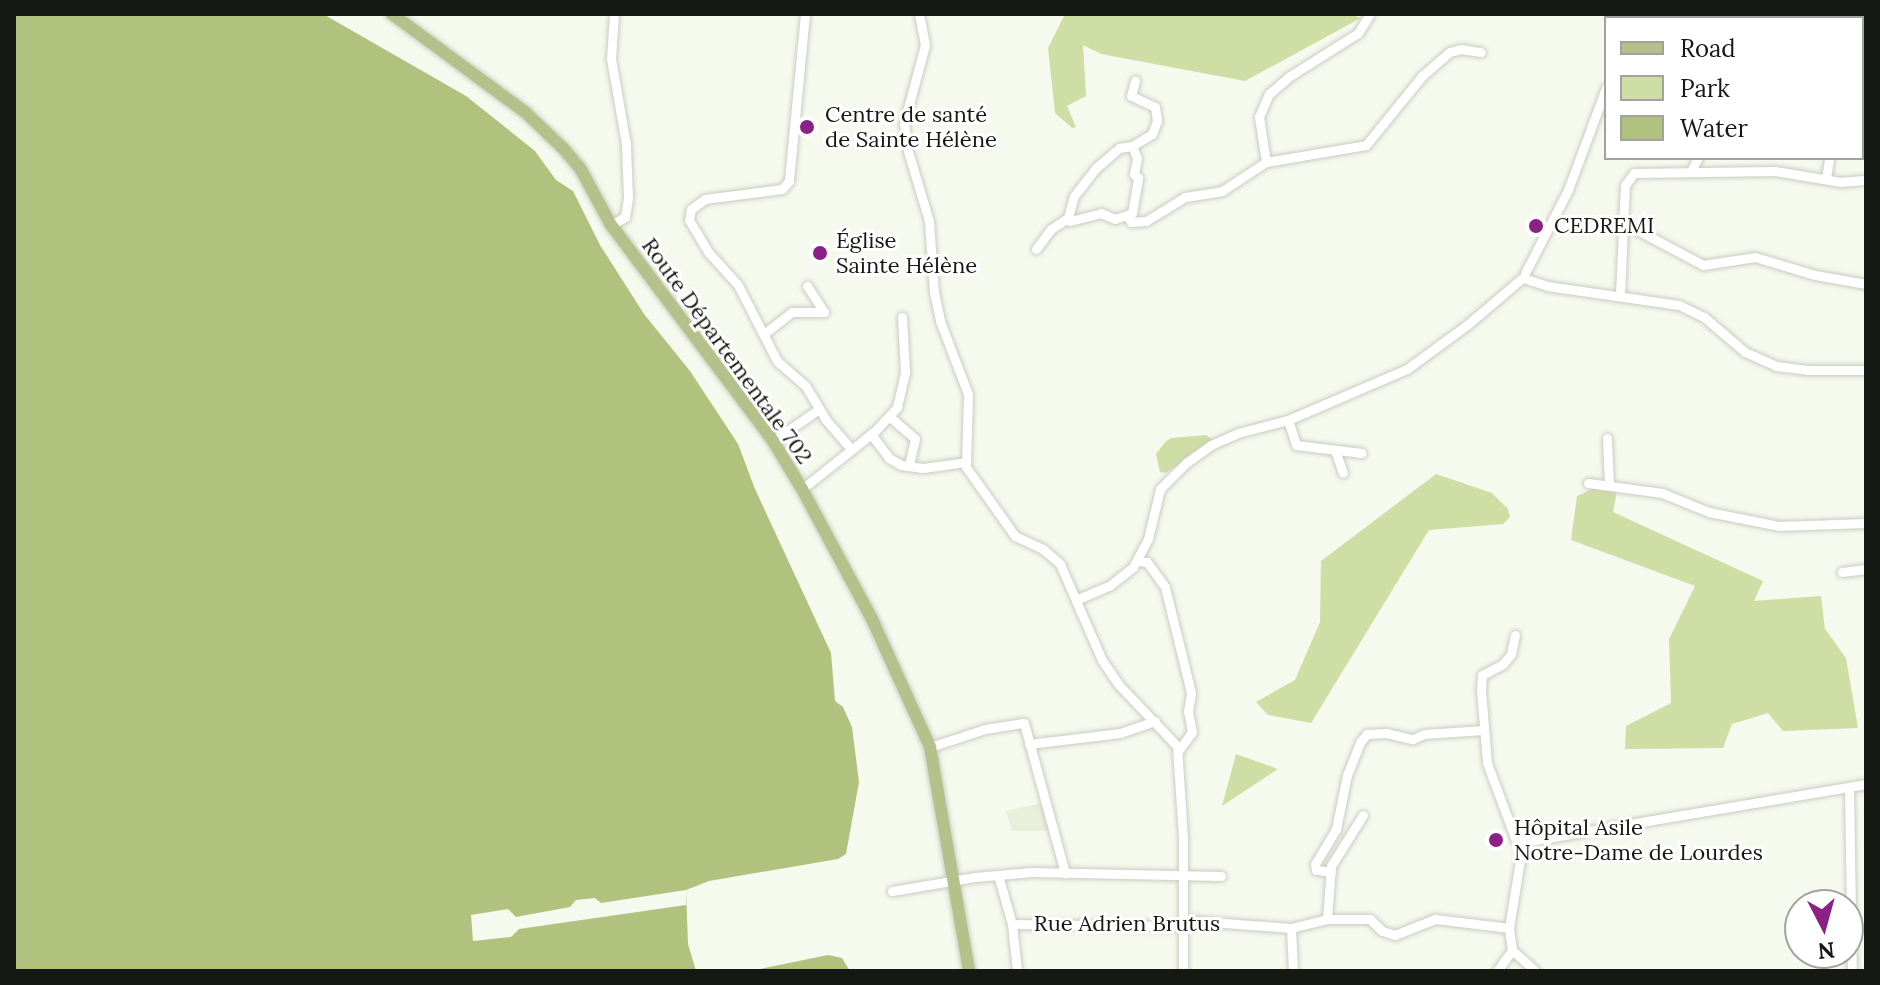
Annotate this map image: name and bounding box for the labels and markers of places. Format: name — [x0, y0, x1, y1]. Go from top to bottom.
place label: Centre de santé de Sainte Hélène — [825, 101, 997, 152]
marker: Centre de santé de Sainte Hélène — [796, 116, 818, 138]
place label: CEDREMI — [1554, 213, 1654, 239]
marker: CEDREMI — [1525, 215, 1547, 237]
place label: Église Sainte Hélène — [836, 227, 977, 278]
marker: Église Sainte Hélène — [811, 244, 829, 262]
place label: Hôpital Asile Notre-Dame de Lourdes — [1514, 814, 1763, 866]
marker: Hôpital Asile Notre-Dame de Lourdes — [1485, 829, 1507, 851]

